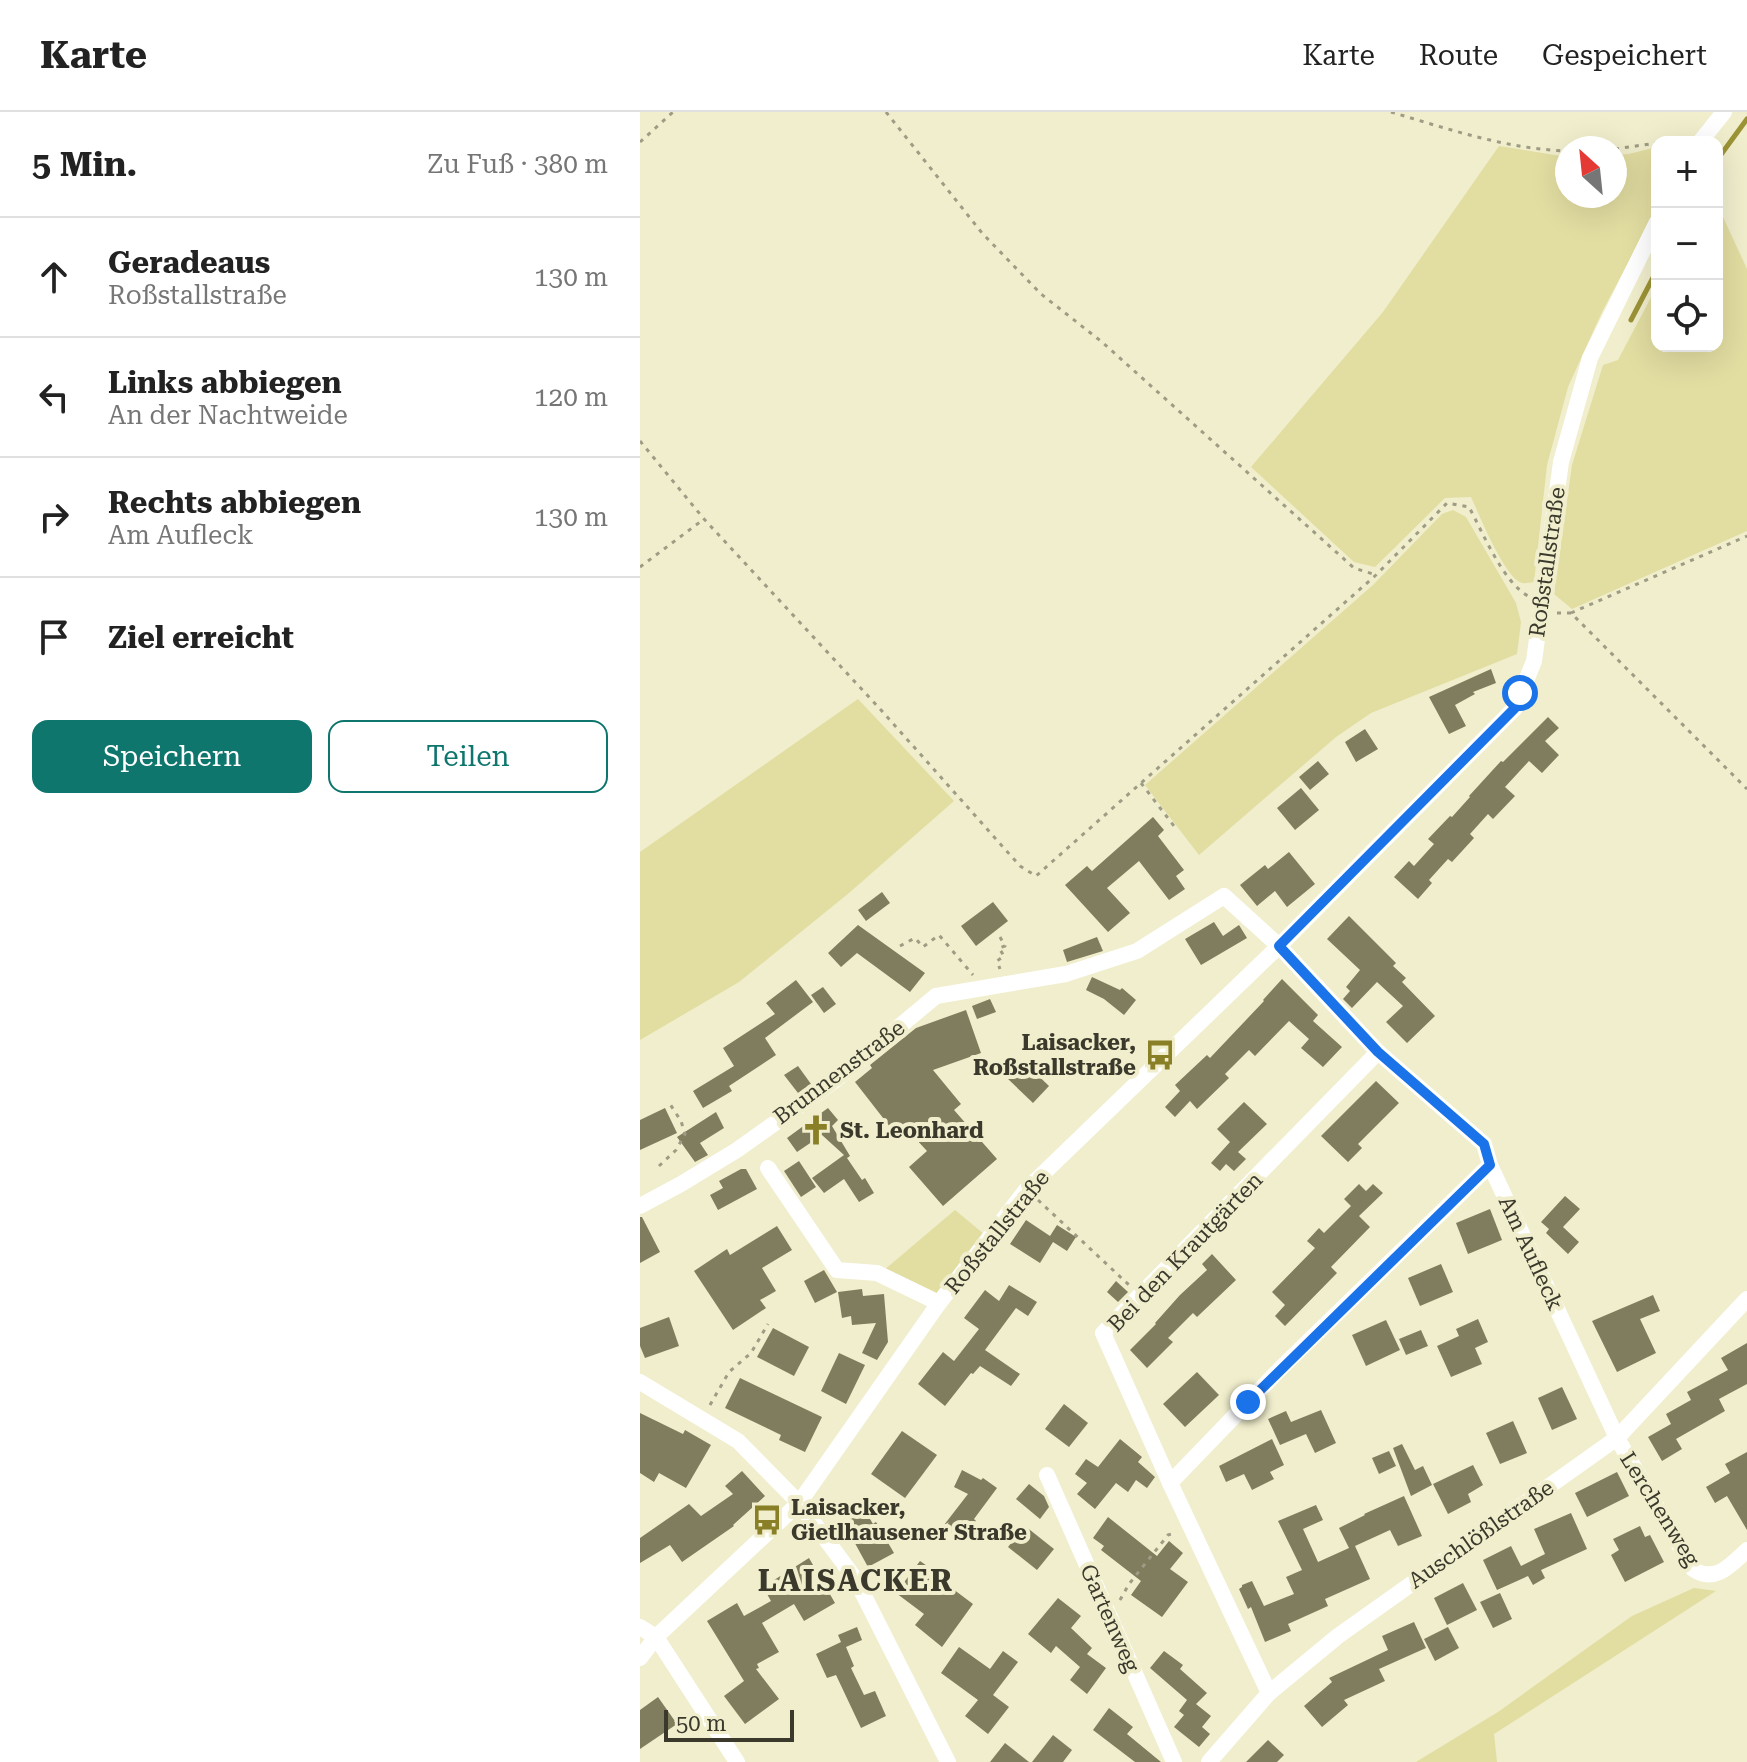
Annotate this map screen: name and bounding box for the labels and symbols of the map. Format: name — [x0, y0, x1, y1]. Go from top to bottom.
north arrow — [1555, 136, 1627, 208]
street label: Roßstallstraße — [1524, 485, 1570, 639]
route start — [1502, 675, 1538, 711]
street label: Brunnenstraße — [769, 1015, 909, 1129]
place label: Laisacker, Roßstallstraße — [973, 1030, 1136, 1080]
bus stop icon: Laisacker, Roßstallstraße — [1143, 1038, 1177, 1072]
church icon: St. Leonhard — [799, 1113, 833, 1147]
place label: St. Leonhard — [840, 1118, 984, 1143]
street label: Roßstallstraße — [940, 1165, 1054, 1299]
street label: Bei den Krautgärten — [1103, 1167, 1267, 1337]
street label: Am Aufleck — [1494, 1192, 1568, 1314]
route end — [1230, 1384, 1266, 1420]
street label: Lerchenweg — [1615, 1448, 1705, 1571]
street label: Auschlößlstraße — [1404, 1475, 1558, 1593]
place label: Laisacker, Gietlhausener Straße — [791, 1495, 1027, 1545]
bus stop icon: Laisacker, Gietlhausener Straße — [750, 1503, 784, 1537]
street label: Gartenweg — [1075, 1560, 1145, 1676]
district label: LAISACKER — [758, 1563, 954, 1598]
scale bar — [664, 1706, 794, 1742]

